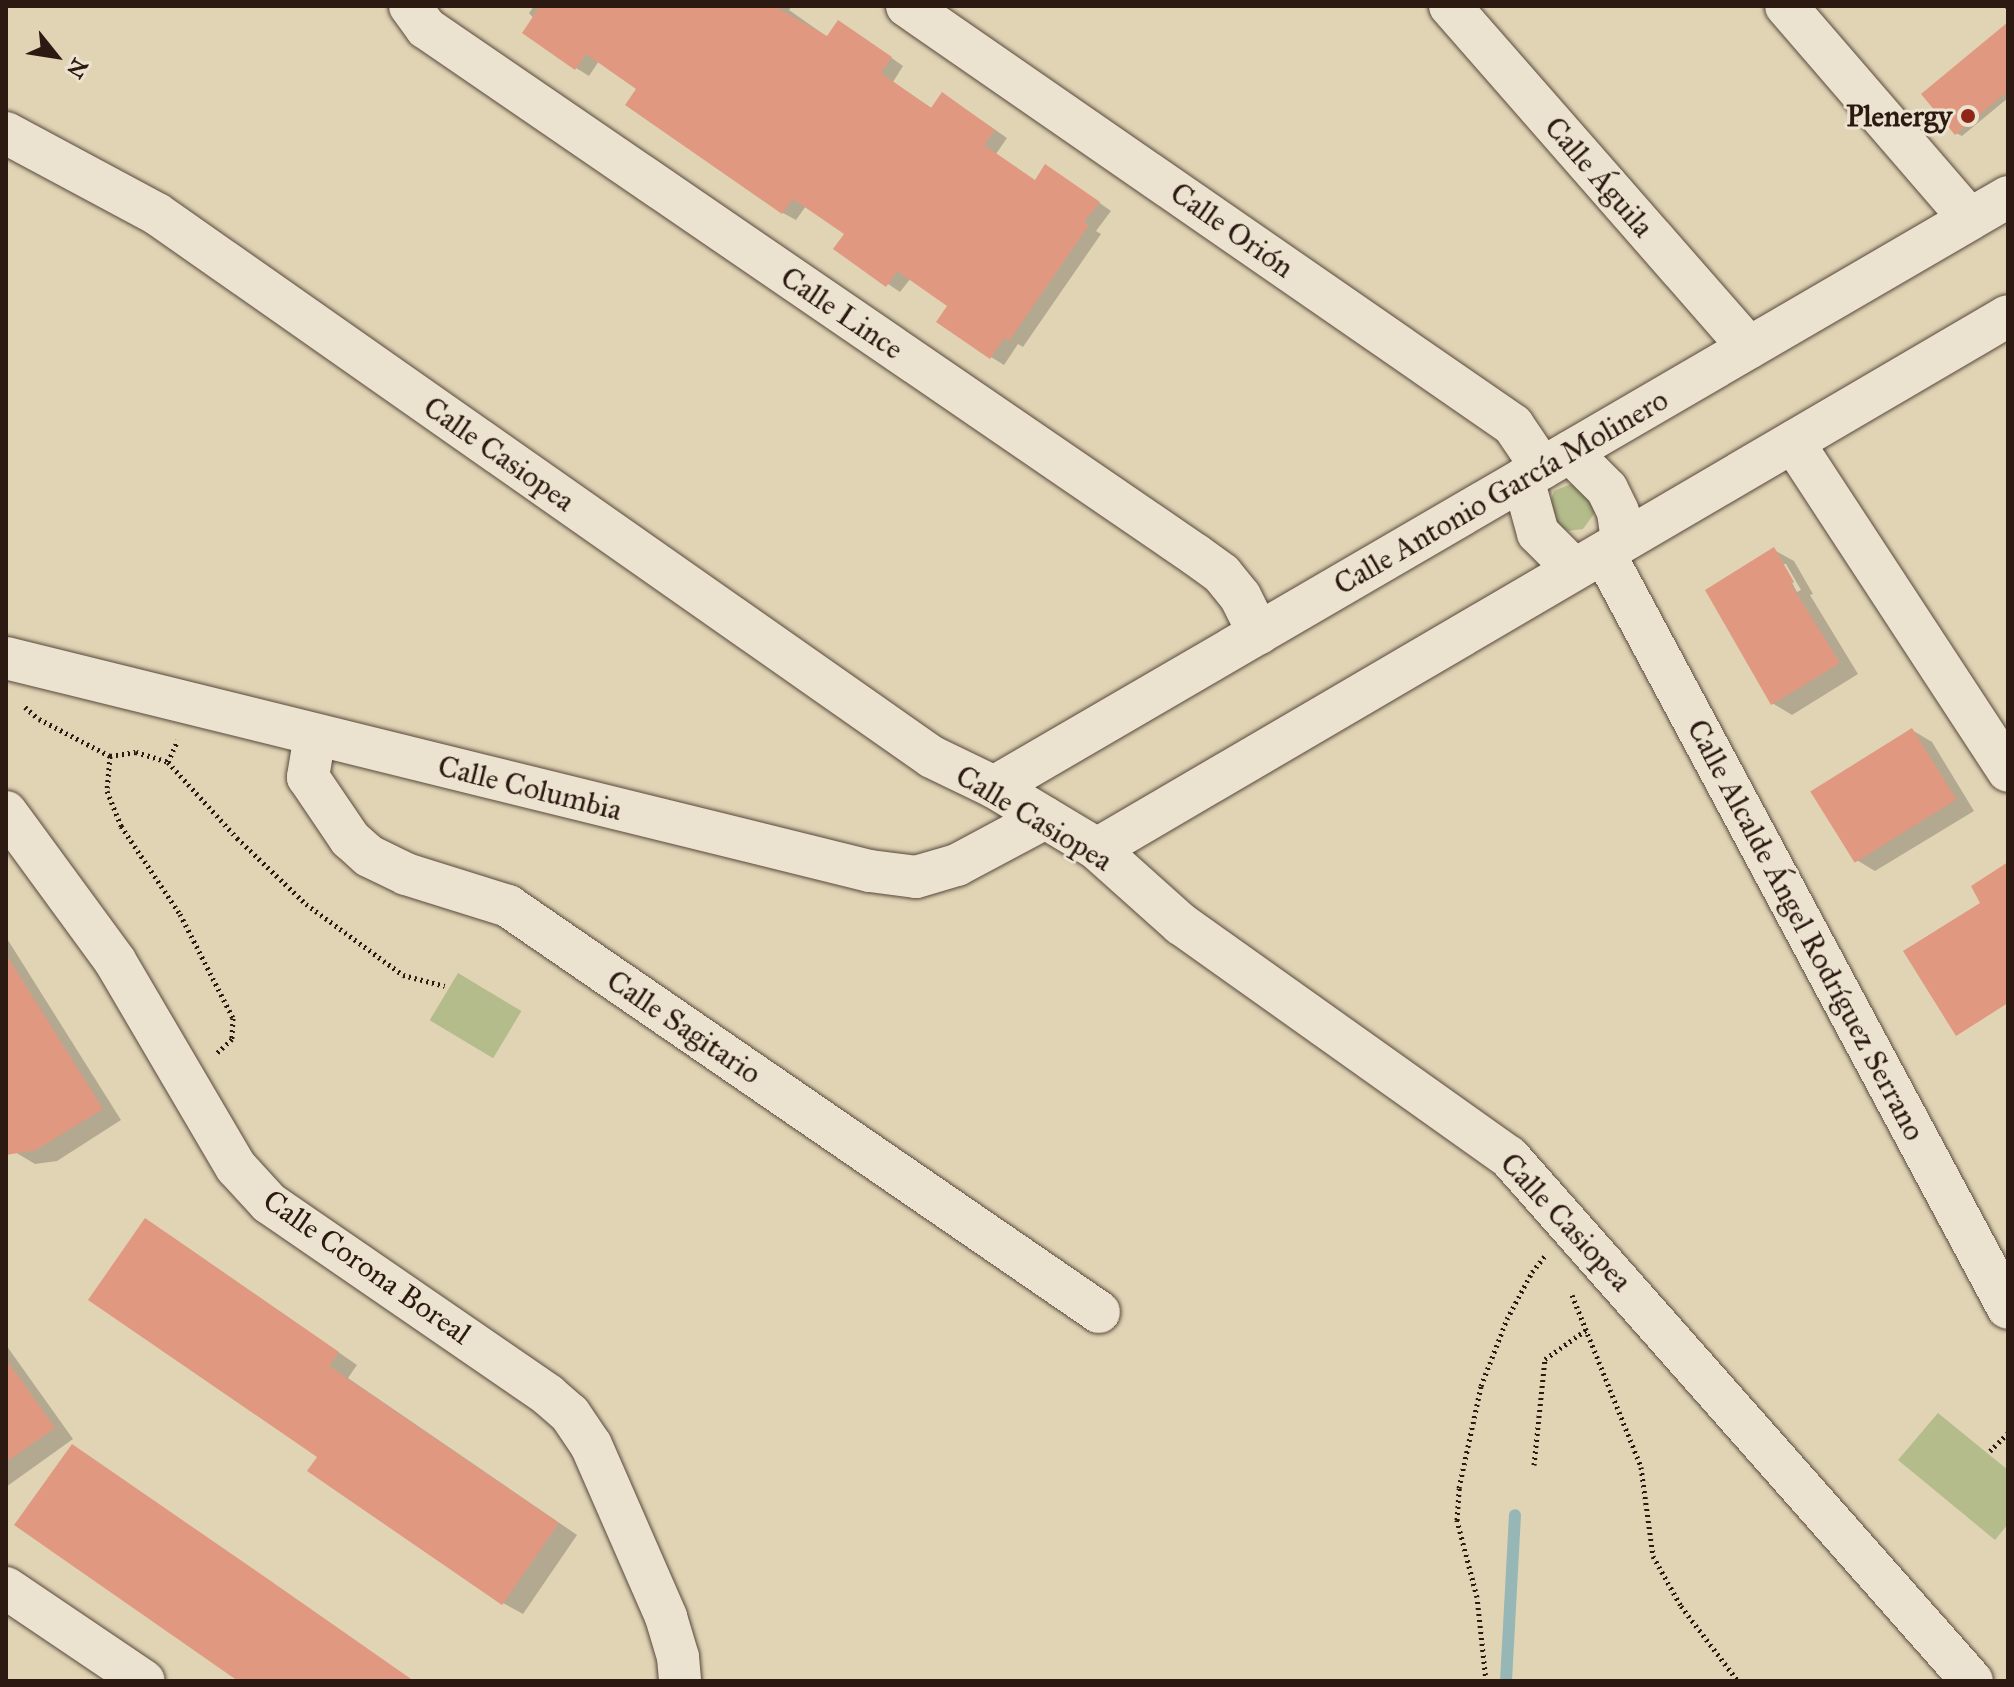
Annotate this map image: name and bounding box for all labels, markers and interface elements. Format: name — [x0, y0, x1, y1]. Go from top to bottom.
north arrow — [16, 16, 96, 96]
text: N — [61, 53, 94, 83]
place label: Plenergy — [1846, 98, 1952, 134]
marker: Plenergy — [1959, 107, 1977, 125]
street label: Calle Águila — [1537, 109, 1661, 245]
street label: Calle Orión — [1164, 175, 1300, 285]
street label: Calle Lince — [774, 259, 910, 367]
street label: Calle Antonio García Molinero — [1328, 381, 1674, 603]
street label: Calle Casiopea — [417, 389, 581, 519]
street label: Calle Alcalde Ángel Rodríguez Serrano — [1679, 713, 1933, 1147]
street label: Calle Columbia — [434, 748, 626, 828]
street label: Calle Casiopea — [949, 757, 1119, 879]
street label: Calle Sagitario — [600, 962, 768, 1092]
street label: Calle Casiopea — [1493, 1145, 1639, 1299]
street label: Calle Corona Boreal — [256, 1182, 478, 1352]

